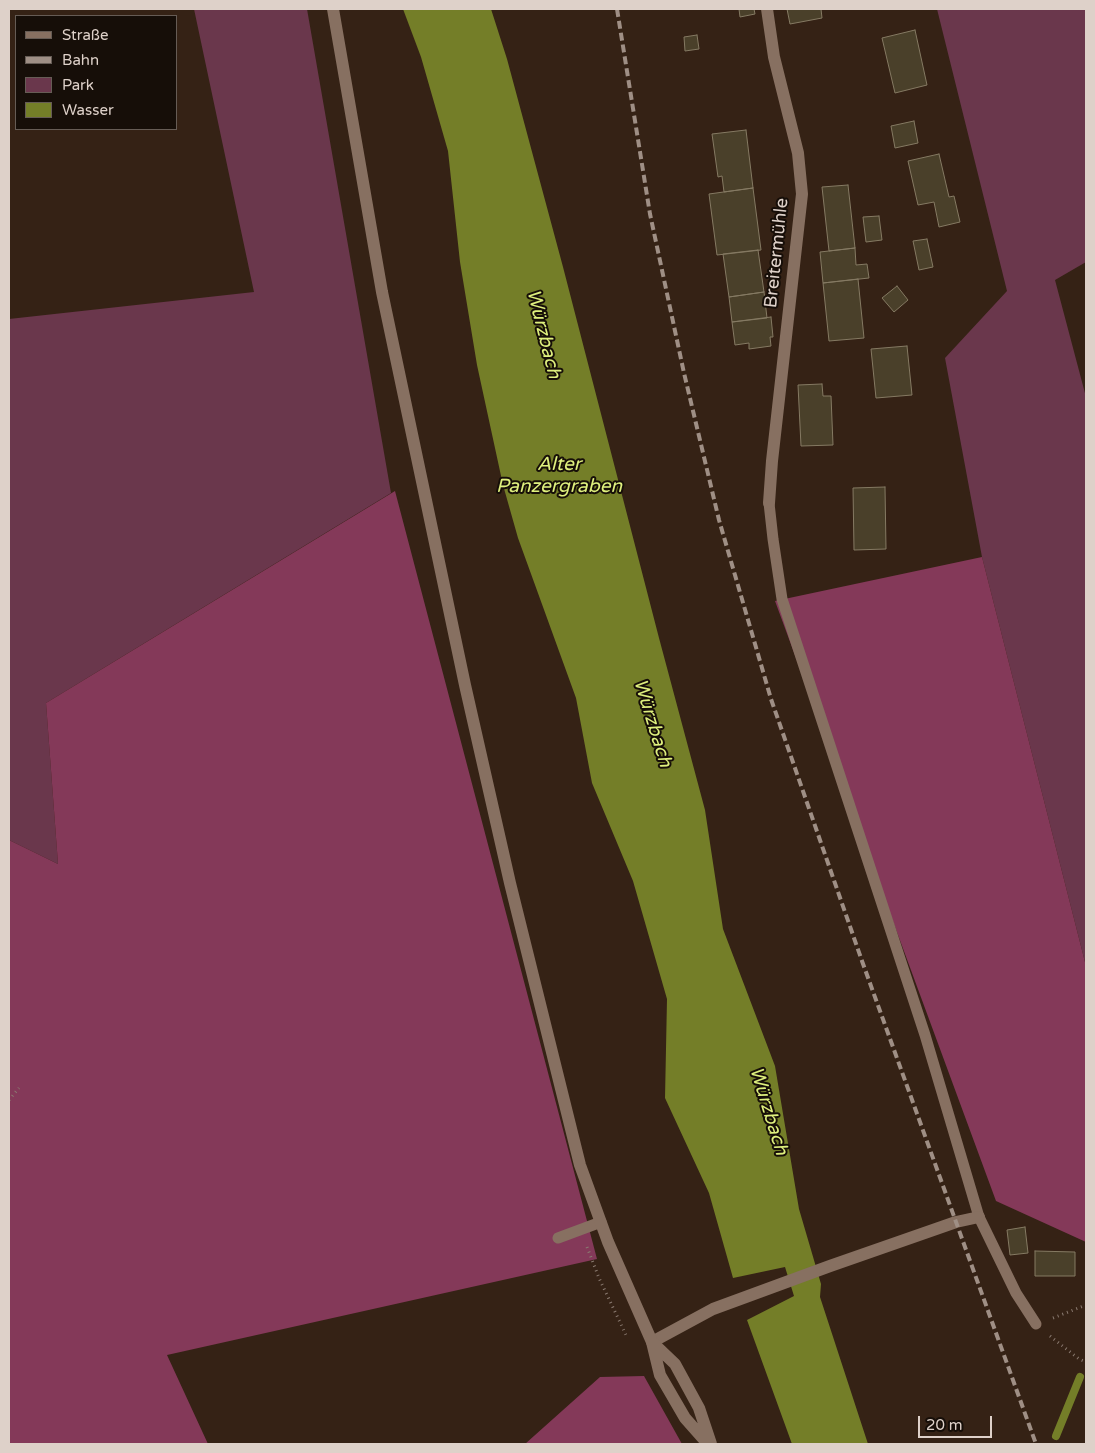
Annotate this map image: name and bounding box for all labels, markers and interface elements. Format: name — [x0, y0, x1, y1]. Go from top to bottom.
legend — [15, 15, 178, 130]
text: Straße — [62, 26, 108, 44]
text: Bahn — [62, 51, 99, 69]
text: Park — [62, 76, 94, 94]
text: Wasser — [62, 101, 114, 119]
street label: Breitermühle — [760, 197, 794, 309]
water label: Würzbach — [521, 287, 565, 381]
water label: Alter Panzergraben — [496, 454, 622, 498]
water label: Würzbach — [628, 676, 676, 770]
water label: Würzbach — [744, 1064, 792, 1158]
scale bar — [920, 1406, 994, 1438]
text: 20 m — [926, 1416, 963, 1434]

